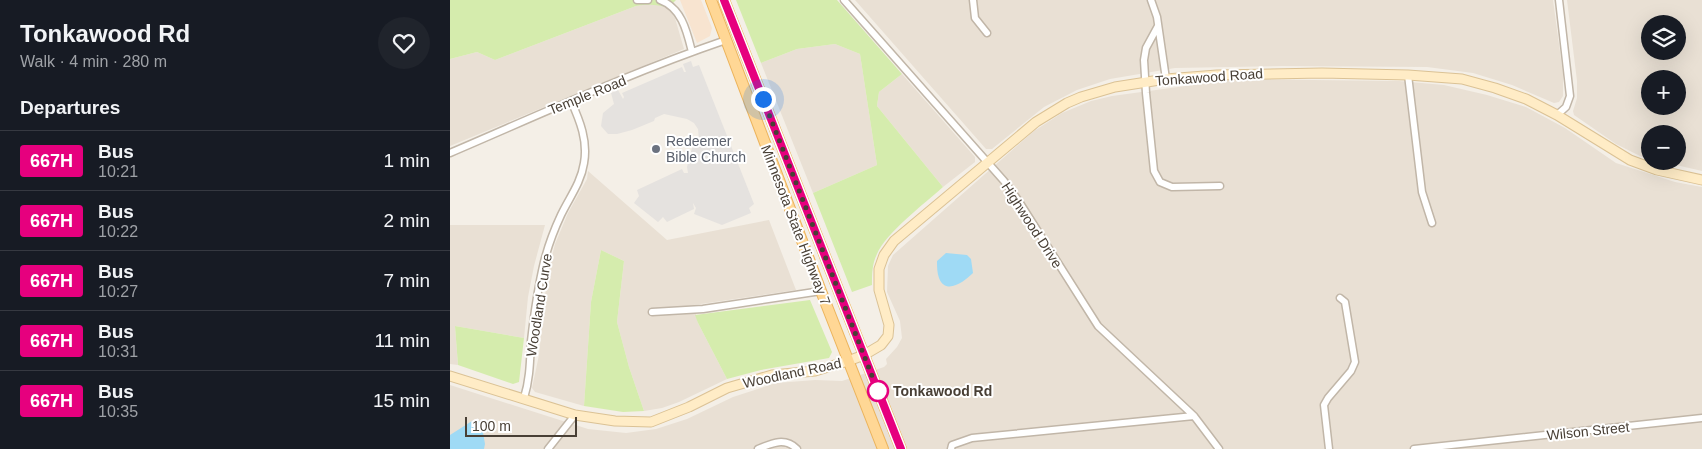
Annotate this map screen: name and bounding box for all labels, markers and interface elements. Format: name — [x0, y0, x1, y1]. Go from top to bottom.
map controls — [1641, 15, 1686, 170]
button: layers — [1641, 15, 1686, 60]
button: heart — [378, 17, 430, 69]
text: Tonkawood Rd — [20, 20, 190, 47]
text: Walk · 4 min · 280 m — [20, 53, 167, 70]
street label: Tonkawood Road — [1154, 65, 1264, 89]
button: + — [1641, 70, 1686, 115]
street label: Temple Road — [546, 72, 628, 118]
your location — [751, 87, 776, 112]
text: Departures — [20, 97, 120, 118]
button: − — [1641, 125, 1686, 170]
place label: Redeemer Bible Church — [666, 133, 746, 165]
text: Bus — [98, 141, 134, 162]
marker: Redeemer Bible Church — [650, 143, 662, 155]
street label: Minnesota State Highway 7 — [758, 143, 834, 308]
text: 1 min — [384, 150, 430, 171]
text: 667H — [30, 151, 73, 171]
text: 10:21 — [98, 163, 138, 180]
street label: Highwood Drive — [998, 179, 1066, 271]
text: Bus — [98, 201, 134, 222]
text: 2 min — [384, 210, 430, 231]
text: 667H — [30, 211, 73, 231]
text: 10:22 — [98, 223, 138, 240]
street label: Woodland Curve — [523, 252, 555, 358]
text: Bus — [98, 261, 134, 282]
text: 7 min — [384, 270, 430, 291]
text: 667H — [30, 271, 73, 291]
text: 10:27 — [98, 283, 138, 300]
text: Bus — [98, 321, 134, 342]
text: 11 min — [374, 330, 430, 351]
text: 667H — [30, 331, 73, 351]
text: 10:31 — [98, 343, 138, 360]
street label: Woodland Road — [741, 355, 843, 391]
marker: Tonkawood Rd — [867, 380, 889, 402]
text: Bus — [98, 381, 134, 402]
place label: Tonkawood Rd — [893, 383, 992, 399]
text: 15 min — [373, 390, 430, 411]
text: 667H — [30, 391, 73, 411]
text: 10:35 — [98, 403, 138, 420]
scale bar — [465, 414, 578, 437]
text: 100 m — [472, 418, 511, 434]
street label: Wilson Street — [1546, 419, 1630, 443]

